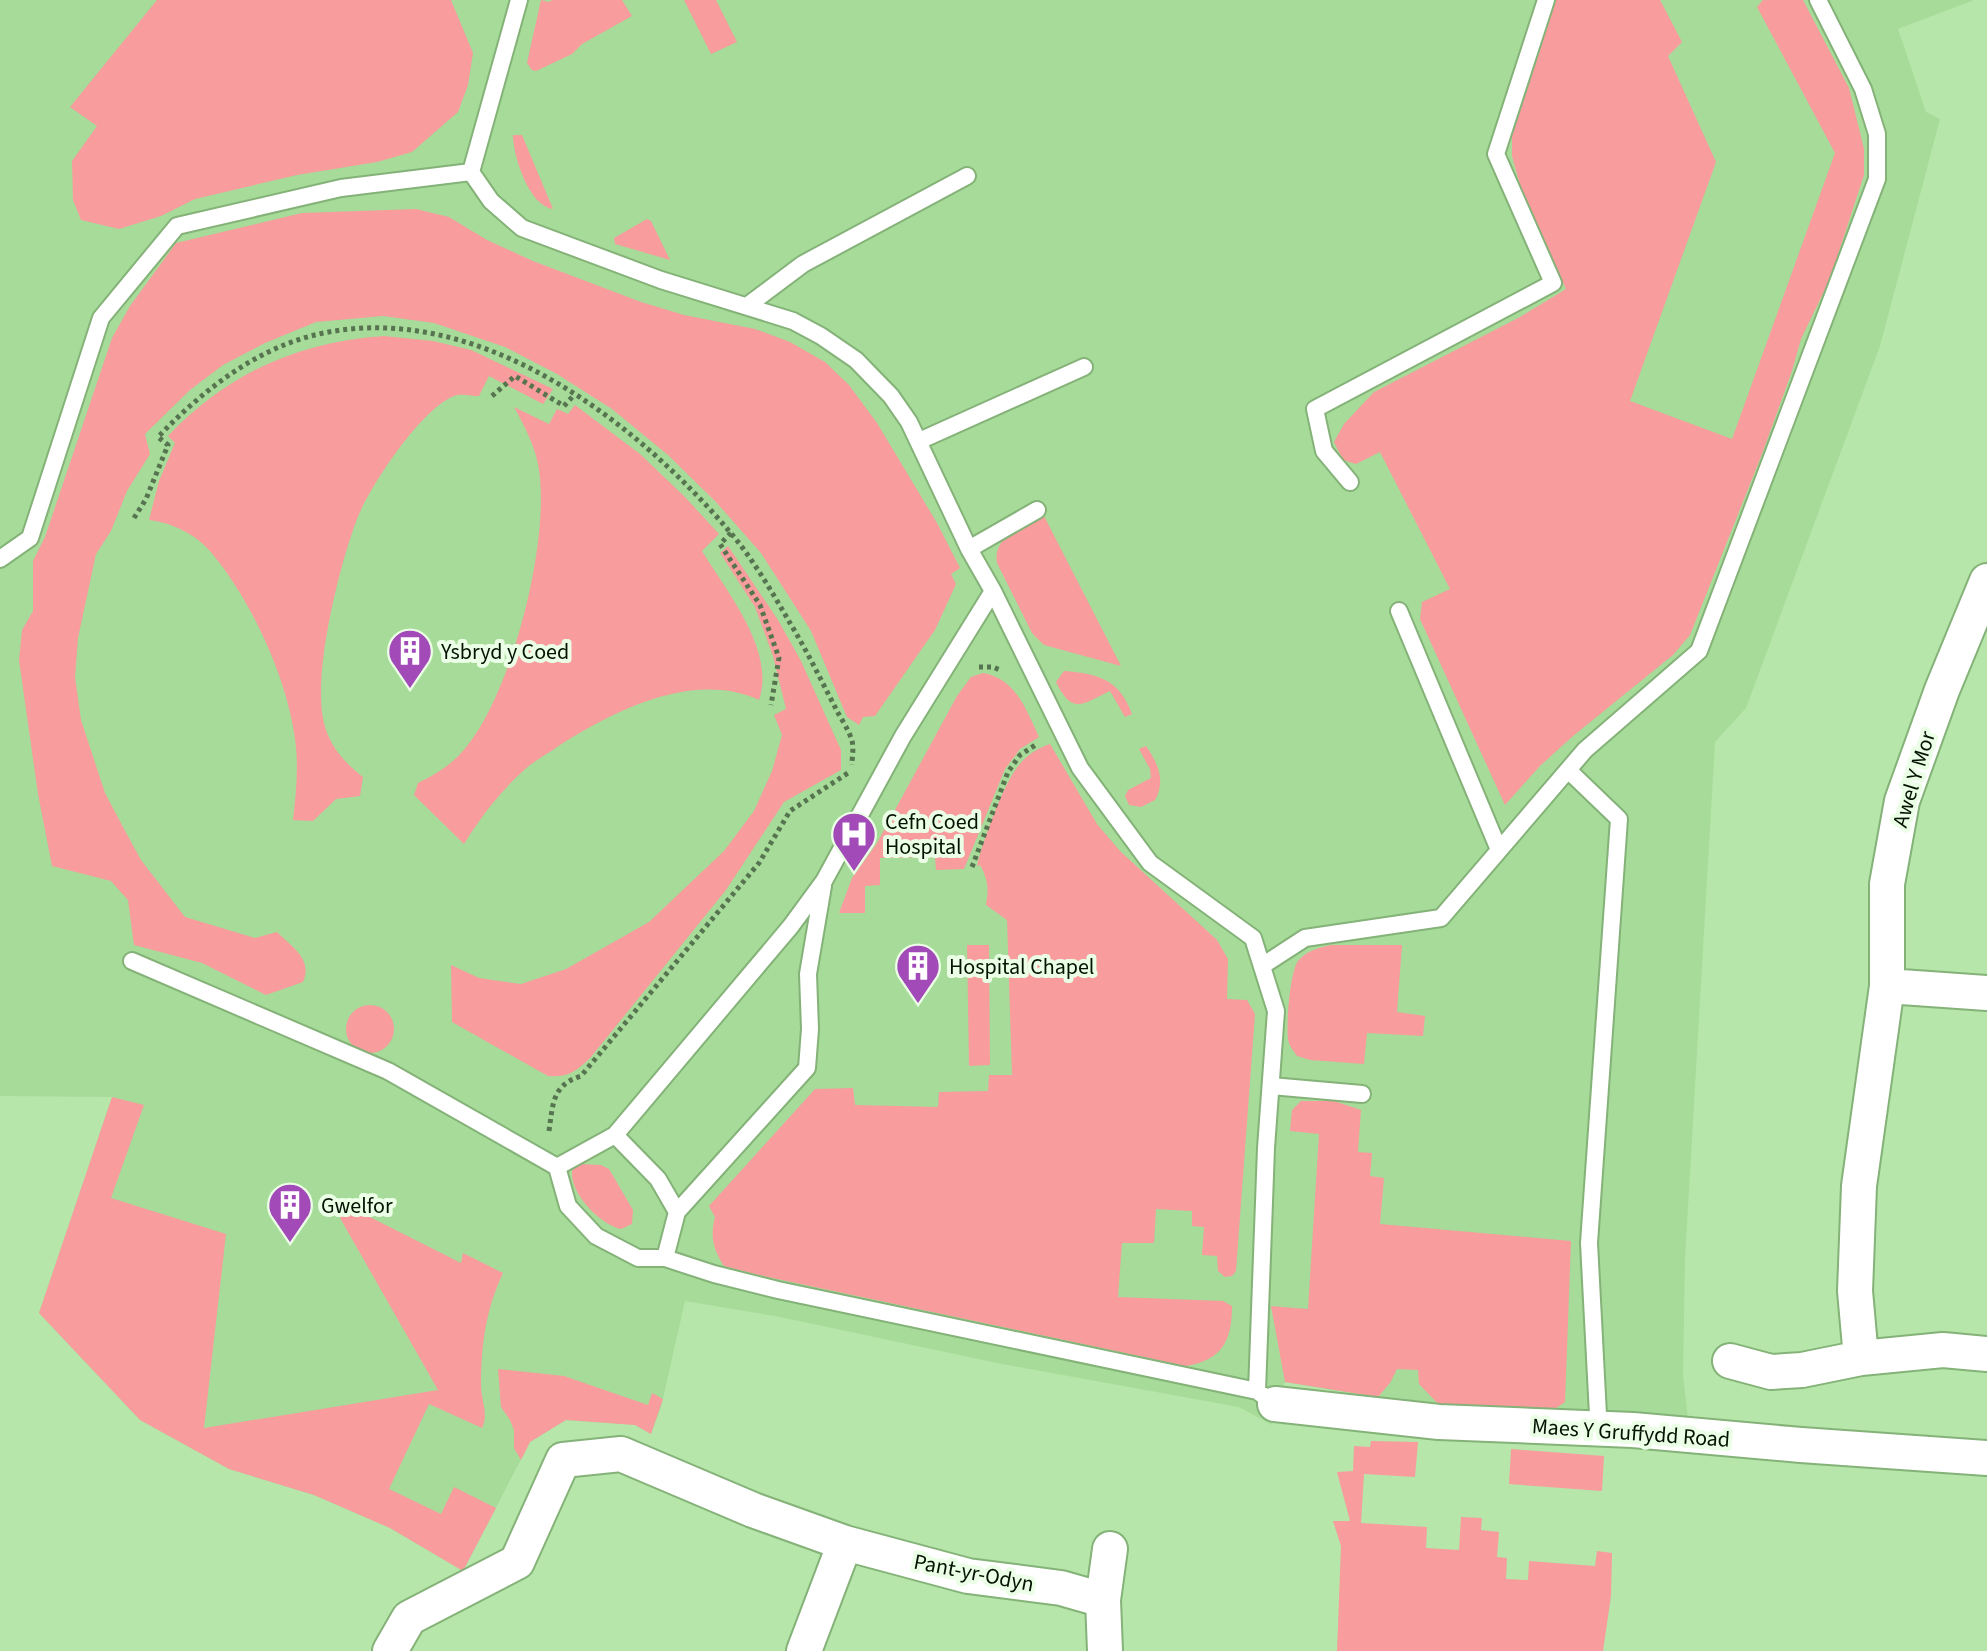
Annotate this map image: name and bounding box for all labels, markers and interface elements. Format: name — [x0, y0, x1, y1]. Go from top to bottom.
building icon: Ysbryd y Coed — [386, 627, 434, 690]
place label: Ysbryd y Coed — [440, 636, 569, 668]
street label: Awel Y Mor — [1884, 727, 1944, 831]
place label: Cefn Coed Hospital — [885, 806, 979, 863]
hospital icon: Cefn Coed Hospital — [830, 810, 878, 873]
building icon: Hospital Chapel — [894, 942, 942, 1005]
place label: Hospital Chapel — [949, 951, 1094, 983]
building icon: Gwelfor — [266, 1181, 314, 1244]
place label: Gwelfor — [321, 1190, 393, 1222]
street label: Maes Y Gruffydd Road — [1531, 1410, 1731, 1456]
street label: Pant-yr-Odyn — [911, 1546, 1037, 1600]

